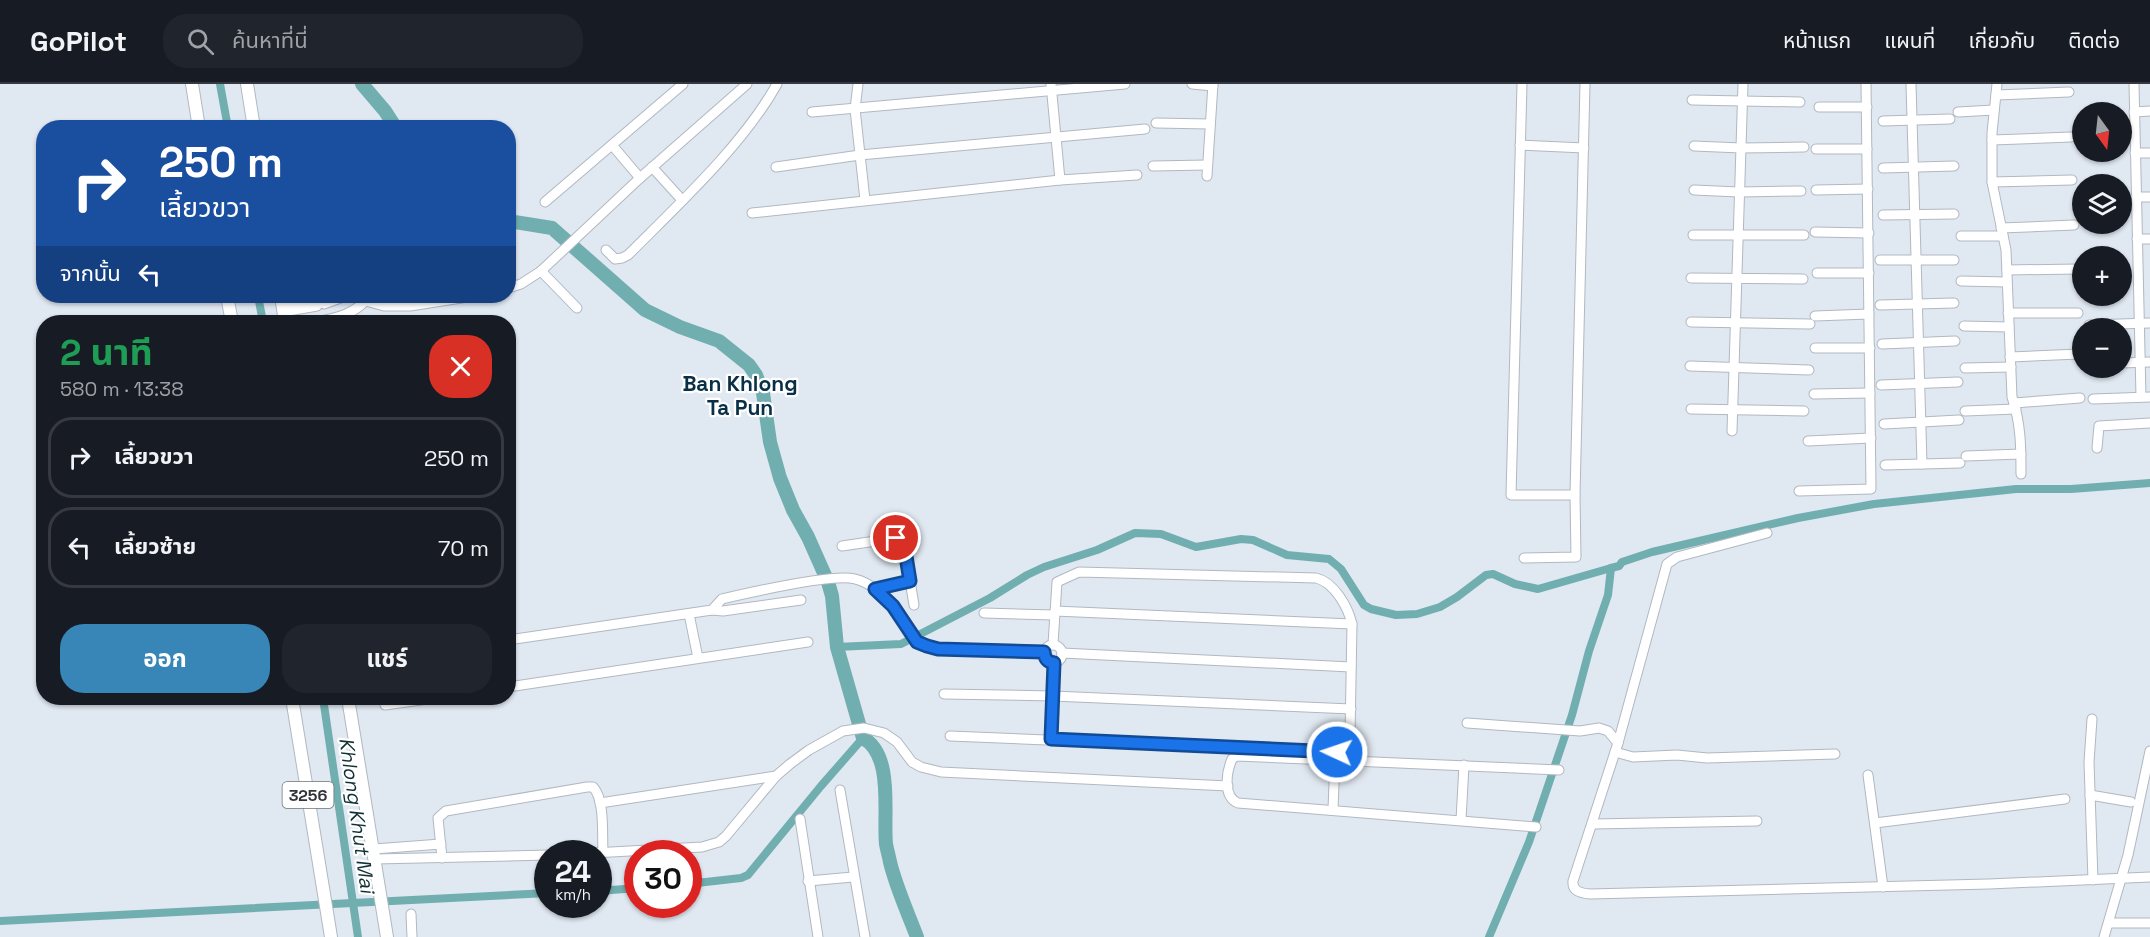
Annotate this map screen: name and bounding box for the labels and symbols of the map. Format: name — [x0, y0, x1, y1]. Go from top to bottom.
north arrow — [2072, 102, 2132, 162]
district label: Ban Khlong Ta Pun — [682, 370, 798, 421]
pin — [870, 512, 921, 563]
position arrow — [1305, 720, 1369, 784]
water label: Khlong Khut Mai — [333, 736, 381, 896]
road number: 3256 — [282, 782, 334, 808]
speed limit sign: 30 — [624, 840, 702, 918]

